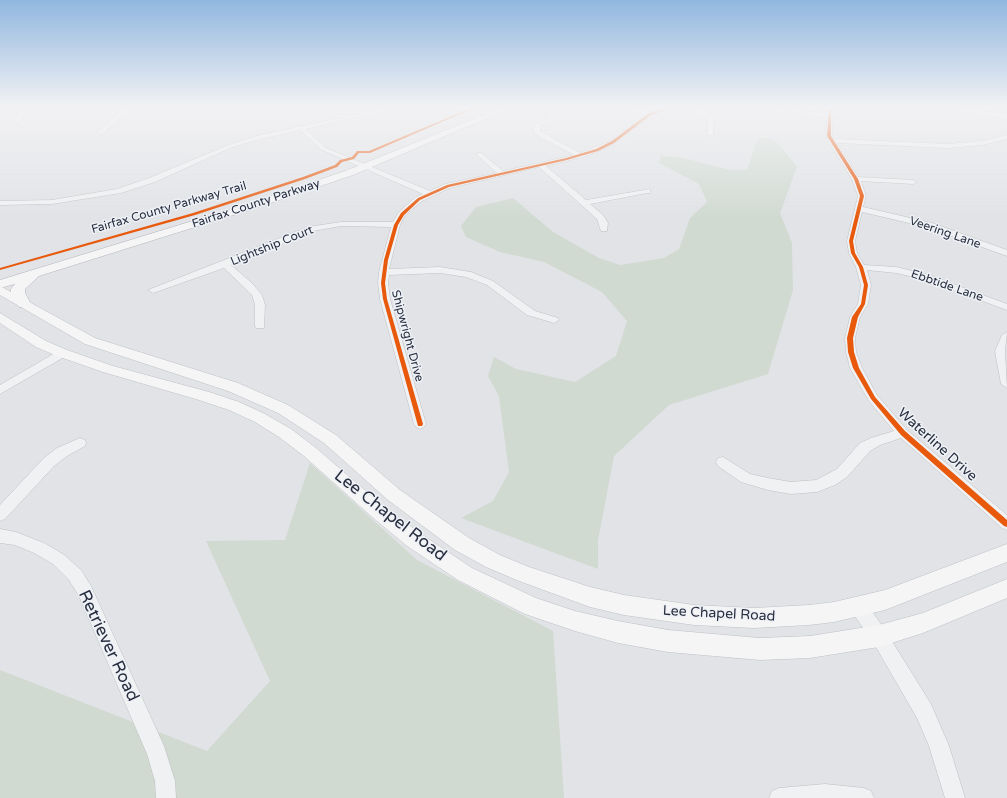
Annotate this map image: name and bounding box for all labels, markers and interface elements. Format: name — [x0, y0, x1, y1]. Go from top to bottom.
street label: Fairfax County Parkway — [190, 177, 322, 231]
street label: Fairfax County Parkway Trail — [90, 179, 248, 237]
street label: Veering Lane — [907, 214, 983, 252]
street label: Lightship Court — [229, 223, 315, 269]
street label: Ebbtide Lane — [909, 267, 985, 305]
street label: Shipwright Drive — [388, 289, 426, 383]
street label: Waterline Drive — [894, 405, 980, 485]
street label: Lee Chapel Road — [330, 466, 450, 566]
street label: Retriever Road — [73, 587, 143, 705]
street label: Lee Chapel Road — [662, 603, 776, 625]

